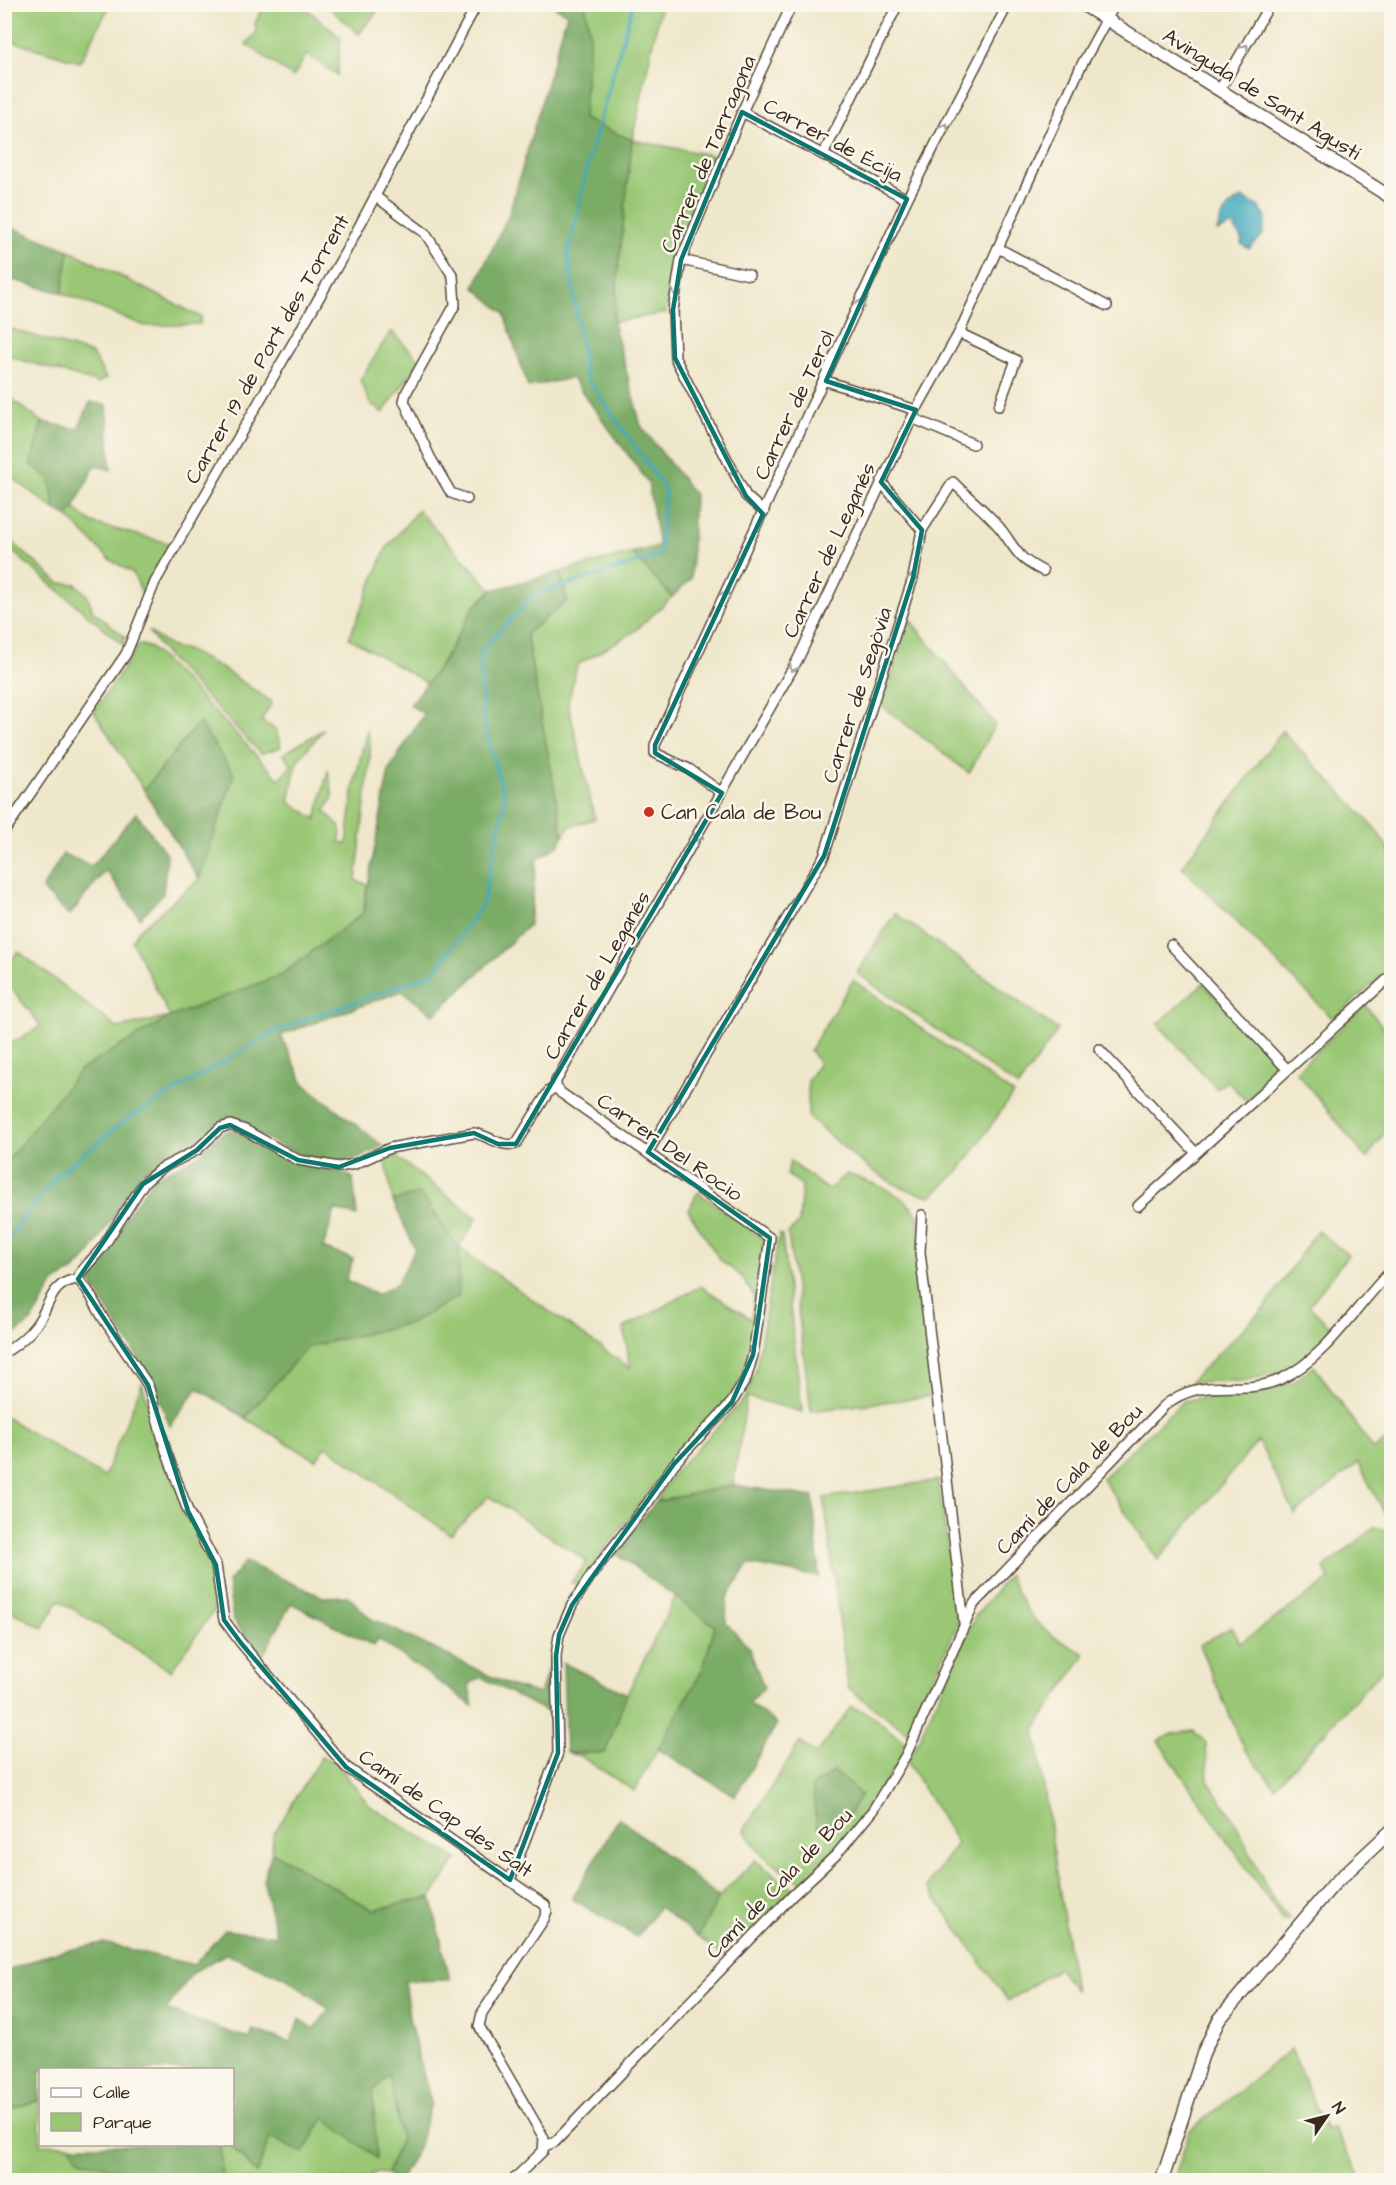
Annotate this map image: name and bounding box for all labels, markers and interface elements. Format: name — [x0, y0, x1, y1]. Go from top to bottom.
street label: Avinguda de Sant Agustí — [1156, 22, 1367, 169]
one-way arrow — [1237, 44, 1249, 54]
street label: Carrer de Tarragona — [654, 51, 765, 258]
street label: Carrer de Écija — [758, 92, 908, 190]
one-way arrow — [938, 122, 949, 133]
street label: Carrer 19 de Port des Torrent — [178, 209, 357, 489]
one-way arrow — [671, 287, 683, 296]
one-way arrow — [854, 298, 866, 309]
street label: Carrer de Terol — [747, 326, 842, 485]
street label: Carrer de Leganés — [776, 458, 885, 643]
one-way arrow — [726, 466, 738, 477]
one-way arrow — [905, 572, 918, 582]
one-way arrow — [718, 589, 730, 600]
street label: Carrer de Segòvia — [815, 603, 902, 787]
one-way arrow — [789, 662, 800, 672]
one-way arrow — [668, 758, 679, 770]
place label: Can Cala de Bou — [661, 798, 822, 827]
marker: Can Cala de Bou — [642, 805, 656, 819]
one-way arrow — [692, 832, 704, 842]
street label: Carrer de Leganés — [537, 886, 659, 1066]
one-way arrow — [770, 930, 782, 940]
street label: Carrer Del Rocio — [591, 1086, 749, 1209]
one-way arrow — [670, 1098, 682, 1108]
street label: Camí de Cala de Bou — [989, 1397, 1149, 1561]
street label: Camí de Cap des Salt — [352, 1742, 539, 1886]
street label: Camí de Cala de Bou — [699, 1801, 859, 1965]
legend — [39, 2068, 234, 2146]
text: Calle — [93, 2080, 131, 2105]
north arrow — [1297, 2086, 1357, 2146]
text: N — [1327, 2098, 1350, 2118]
text: Parque — [93, 2110, 152, 2135]

